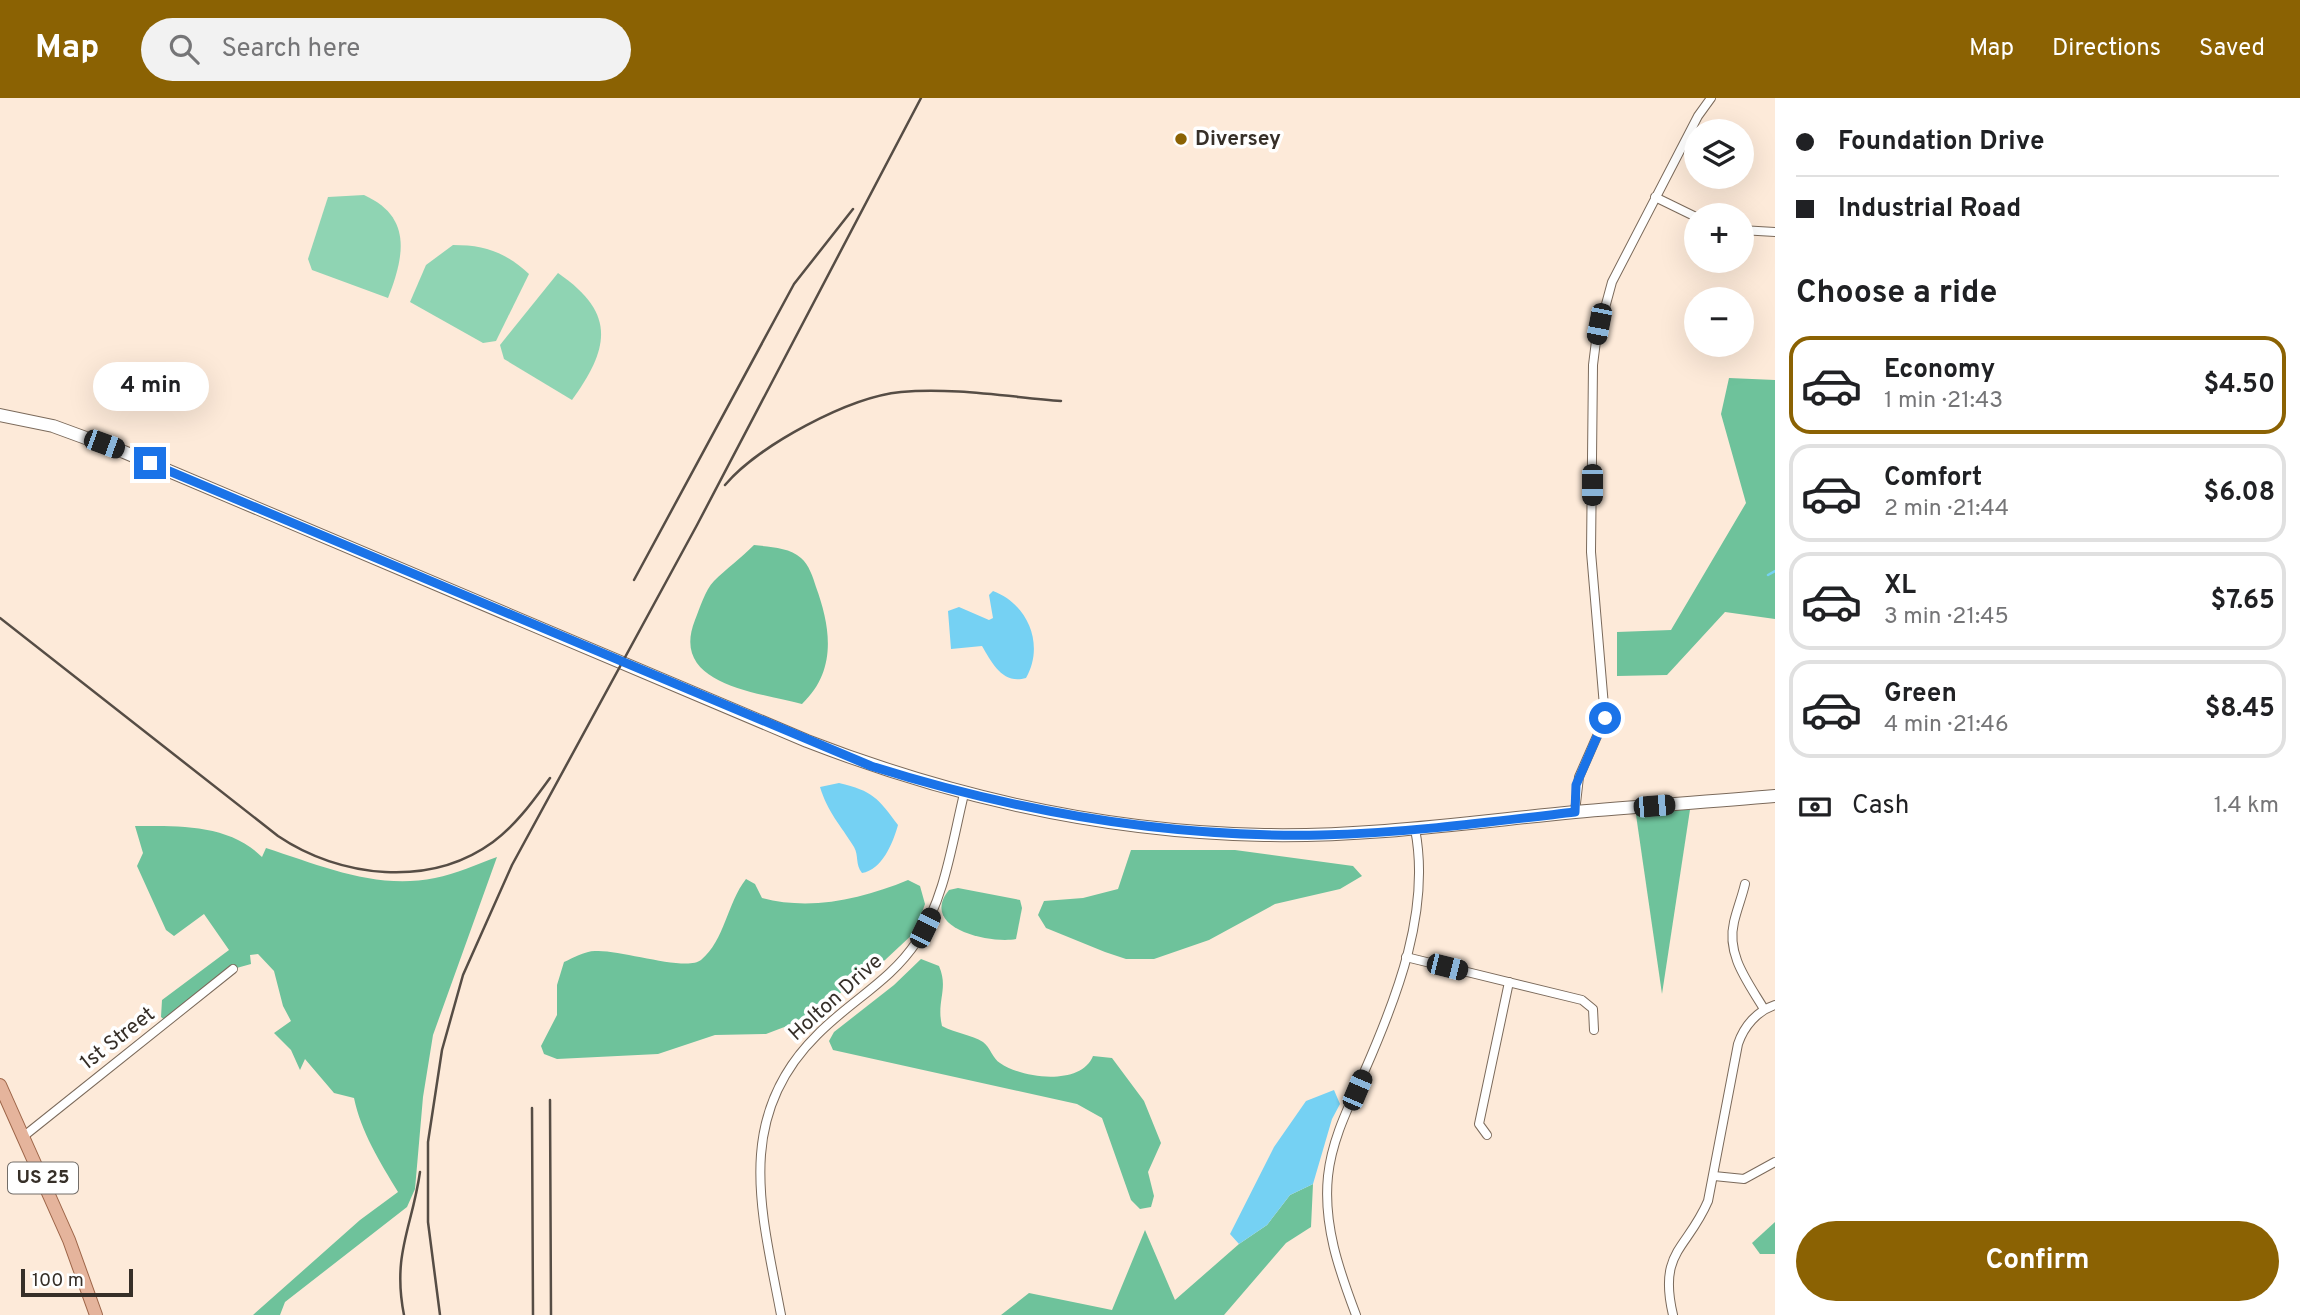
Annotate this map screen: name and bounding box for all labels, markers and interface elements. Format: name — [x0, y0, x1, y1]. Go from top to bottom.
search box — [141, 18, 631, 81]
text: Map — [35, 28, 99, 70]
icon: search — [165, 30, 203, 68]
text: Search here — [221, 33, 360, 66]
text: Map — [1969, 34, 2014, 64]
text: Directions — [2052, 34, 2161, 64]
text: Saved — [2199, 34, 2265, 64]
map controls — [1684, 119, 1754, 357]
button: layers — [1684, 119, 1754, 189]
place label: Diversey — [1195, 126, 1281, 153]
text: Foundation Drive — [1838, 126, 2044, 159]
marker: Diversey — [1173, 131, 1189, 147]
text: Industrial Road — [1838, 193, 2021, 226]
button: + — [1684, 203, 1754, 273]
text: Choose a ride — [1796, 274, 1997, 314]
button: − — [1684, 287, 1754, 357]
car — [1585, 301, 1614, 347]
icon: car — [1800, 354, 1863, 417]
text: Economy — [1884, 354, 1995, 387]
callout: 4 min — [92, 362, 208, 410]
text: $4.50 — [2203, 369, 2275, 402]
text: 4 min — [121, 372, 181, 401]
text: 1 min · 21:43 — [1884, 387, 2003, 416]
car — [81, 427, 128, 461]
route end — [134, 447, 166, 479]
icon: car — [1800, 462, 1863, 525]
text: Comfort — [1884, 462, 1982, 495]
car — [1582, 464, 1603, 506]
text: $6.08 — [2204, 477, 2275, 510]
text: 2 min · 21:44 — [1884, 495, 2009, 524]
icon: car — [1800, 570, 1863, 633]
text: XL — [1884, 570, 1916, 603]
text: $7.65 — [2210, 585, 2275, 618]
text: 3 min · 21:45 — [1884, 603, 2009, 632]
icon: car — [1800, 678, 1863, 741]
text: Green — [1884, 678, 1957, 711]
text: $8.45 — [2205, 693, 2275, 726]
route start — [1589, 702, 1621, 734]
text: 4 min · 21:46 — [1884, 711, 2009, 740]
icon: cash — [1796, 788, 1834, 826]
text: Cash — [1852, 790, 1909, 823]
text: 1.4 km — [2214, 792, 2279, 821]
car — [1633, 794, 1676, 818]
car — [907, 905, 944, 951]
street label: Holton Drive — [783, 949, 889, 1047]
car — [1425, 952, 1470, 982]
street label: 1st Street — [75, 1001, 161, 1077]
car — [1340, 1067, 1375, 1113]
road number: US 25 — [8, 1162, 78, 1194]
button: Confirm — [1796, 1221, 2279, 1301]
scale bar — [21, 1266, 133, 1298]
text: 100 m — [32, 1269, 84, 1293]

